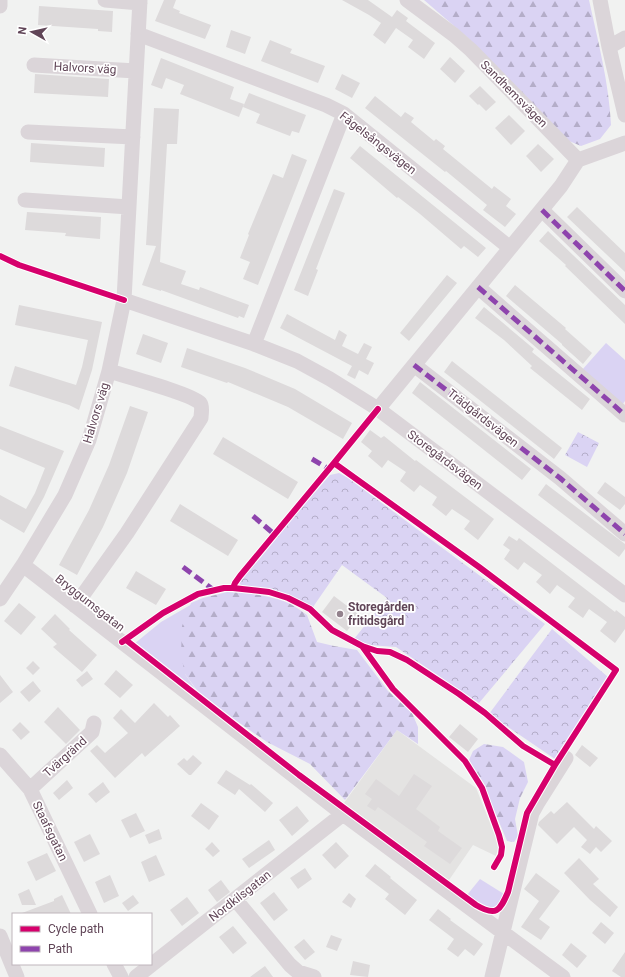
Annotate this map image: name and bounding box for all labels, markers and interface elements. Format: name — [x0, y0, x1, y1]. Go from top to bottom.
north arrow — [12, 12, 52, 52]
text: N — [16, 26, 30, 35]
street label: Sandhemsvägen — [478, 58, 550, 130]
street label: Halvors väg — [53, 59, 117, 77]
street label: Fågelsångsvägen — [337, 109, 419, 177]
street label: Halvors väg — [80, 381, 112, 445]
street label: Trädgårdsvägen — [445, 386, 521, 450]
street label: Storegårdsvägen — [405, 427, 485, 493]
street label: Bryggumsgatan — [52, 572, 128, 634]
place label: Storegården fritidsgård — [348, 600, 415, 628]
marker: Storegården fritidsgård — [335, 609, 345, 619]
street label: Tvärgränd — [40, 734, 90, 780]
street label: Staafsgatan — [29, 799, 71, 863]
street label: Nordkilsgatan — [206, 868, 274, 924]
legend — [12, 913, 152, 965]
text: Cycle path — [48, 922, 104, 936]
text: Path — [48, 942, 73, 956]

